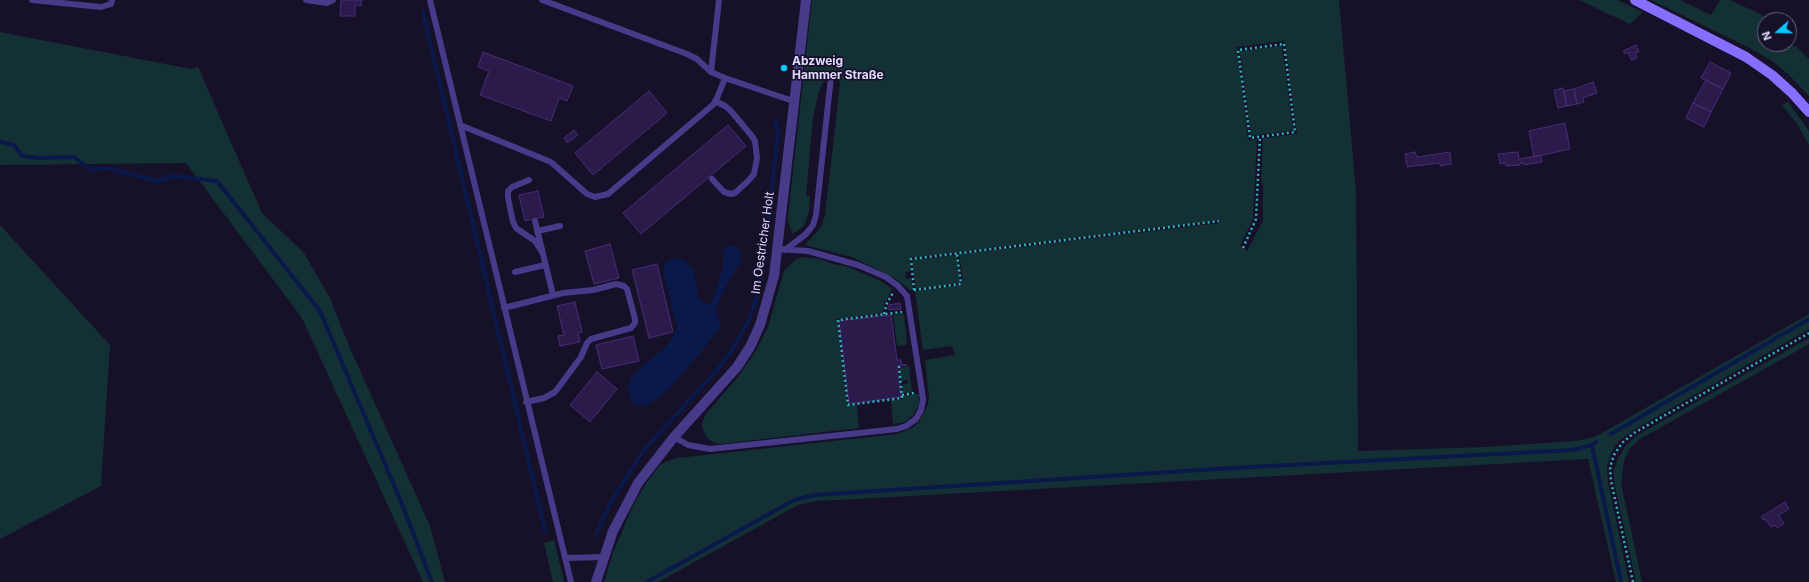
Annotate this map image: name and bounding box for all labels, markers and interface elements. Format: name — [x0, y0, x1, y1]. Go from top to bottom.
north arrow — [1757, 12, 1797, 52]
text: N — [1759, 29, 1775, 42]
place label: Abzweig Hammer Straße — [792, 54, 884, 82]
marker: Abzweig Hammer Straße — [779, 63, 789, 73]
street label: Im Oestricher Holt — [749, 191, 777, 295]

